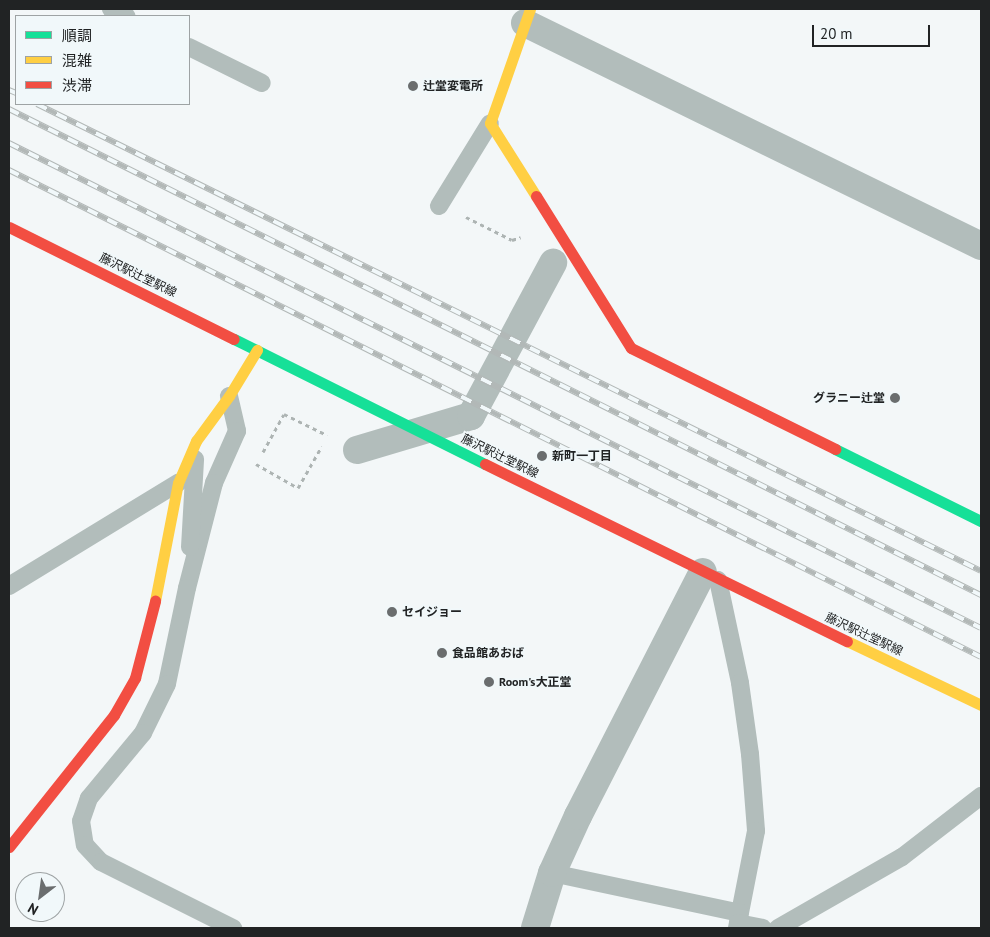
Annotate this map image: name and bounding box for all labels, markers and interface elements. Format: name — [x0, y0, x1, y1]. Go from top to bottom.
legend — [15, 15, 190, 105]
scale bar — [815, 15, 932, 47]
text: 20 m — [820, 24, 853, 43]
text: 順調 — [62, 26, 92, 45]
text: 混雑 — [62, 51, 92, 70]
text: 渋滞 — [62, 76, 92, 95]
place label: 辻堂変電所 — [423, 79, 483, 93]
marker: 辻堂変電所 — [407, 80, 419, 92]
street label: 藤沢駅辻堂駅線 — [97, 250, 179, 300]
place label: グラニー辻堂 — [813, 391, 885, 405]
marker: グラニー辻堂 — [889, 392, 901, 404]
street label: 藤沢駅辻堂駅線 — [459, 431, 541, 481]
place label: 新町一丁目 — [552, 449, 612, 463]
marker: 新町一丁目 — [536, 450, 548, 462]
place label: セイジョー — [402, 605, 462, 619]
marker: セイジョー — [386, 606, 398, 618]
street label: 藤沢駅辻堂駅線 — [823, 610, 905, 658]
place label: 食品館あおば — [452, 646, 524, 660]
marker: 食品館あおば — [436, 647, 448, 659]
place label: Room's大正堂 — [499, 675, 571, 689]
marker: Room's大正堂 — [483, 676, 495, 688]
north arrow — [15, 872, 65, 922]
text: N — [25, 899, 41, 919]

